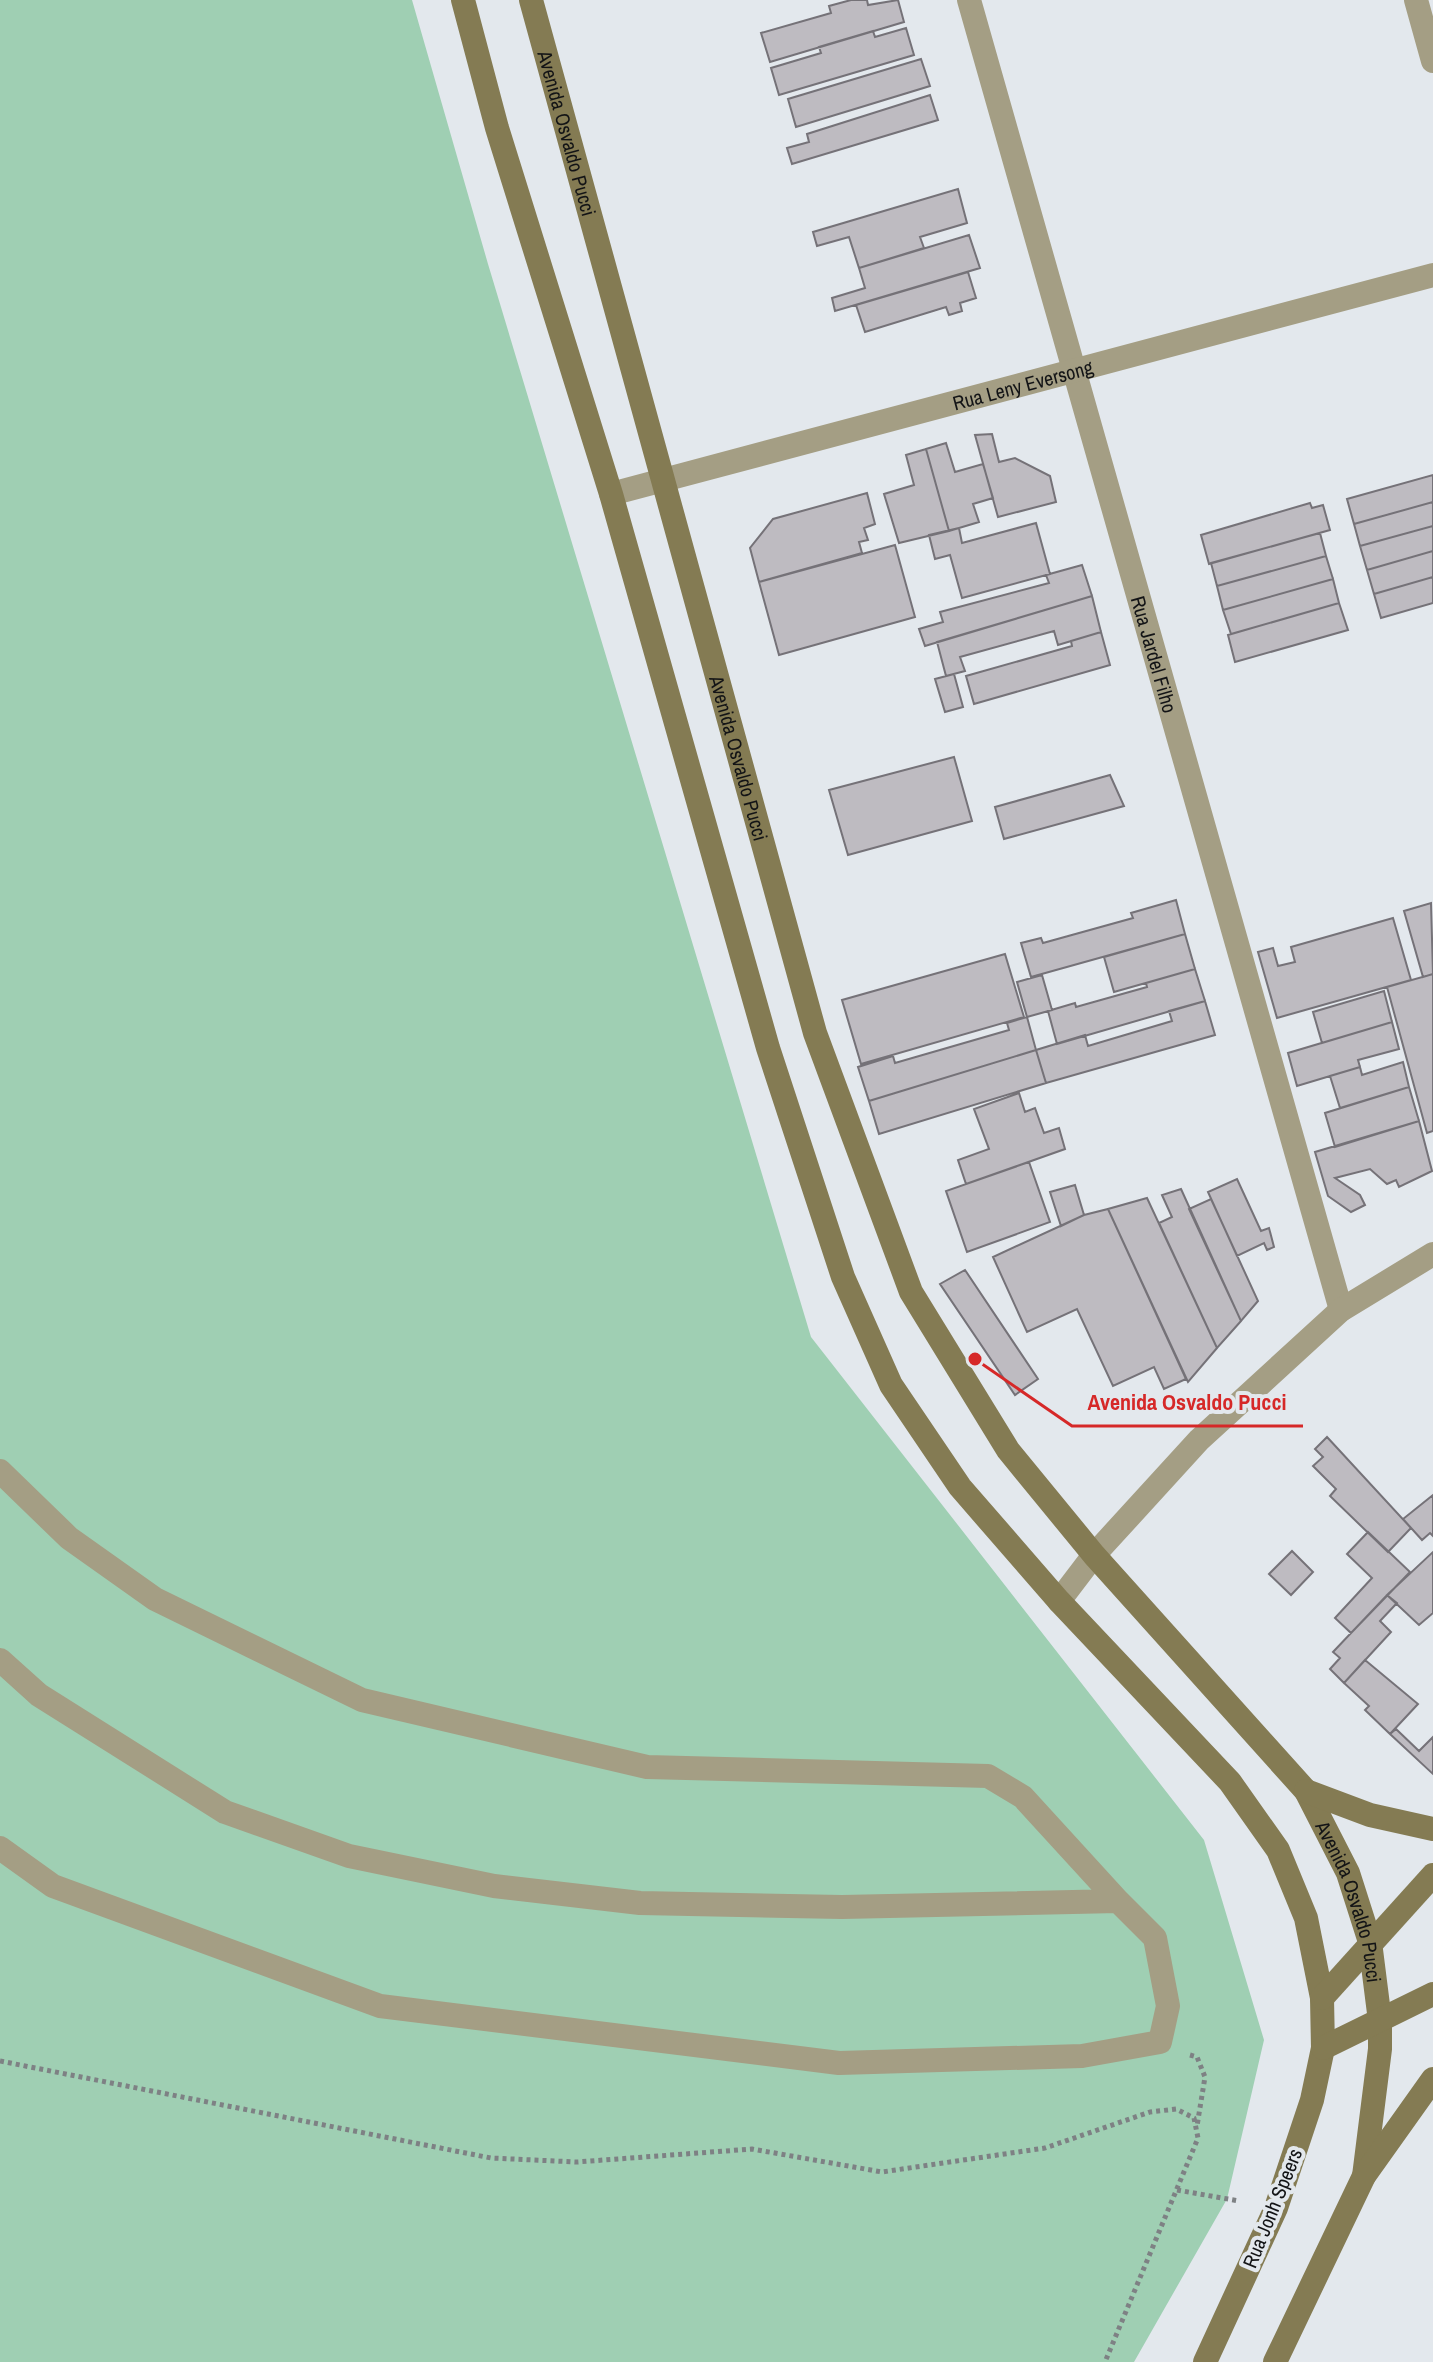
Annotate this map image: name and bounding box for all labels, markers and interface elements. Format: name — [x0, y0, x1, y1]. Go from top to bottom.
street label: Avenida Osvaldo Pucci — [532, 46, 603, 219]
street label: Rua Leny Eversong — [950, 353, 1096, 416]
street label: Rua Jardel Filho — [1125, 593, 1184, 716]
street label: Avenida Osvaldo Pucci — [704, 671, 775, 844]
callout: Avenida Osvaldo Pucci — [1072, 1380, 1303, 1426]
text: Avenida Osvaldo Pucci — [1088, 1387, 1286, 1417]
street label: Avenida Osvaldo Pucci — [1309, 1815, 1389, 1984]
street label: Rua Jonh Speers — [1236, 2144, 1308, 2272]

